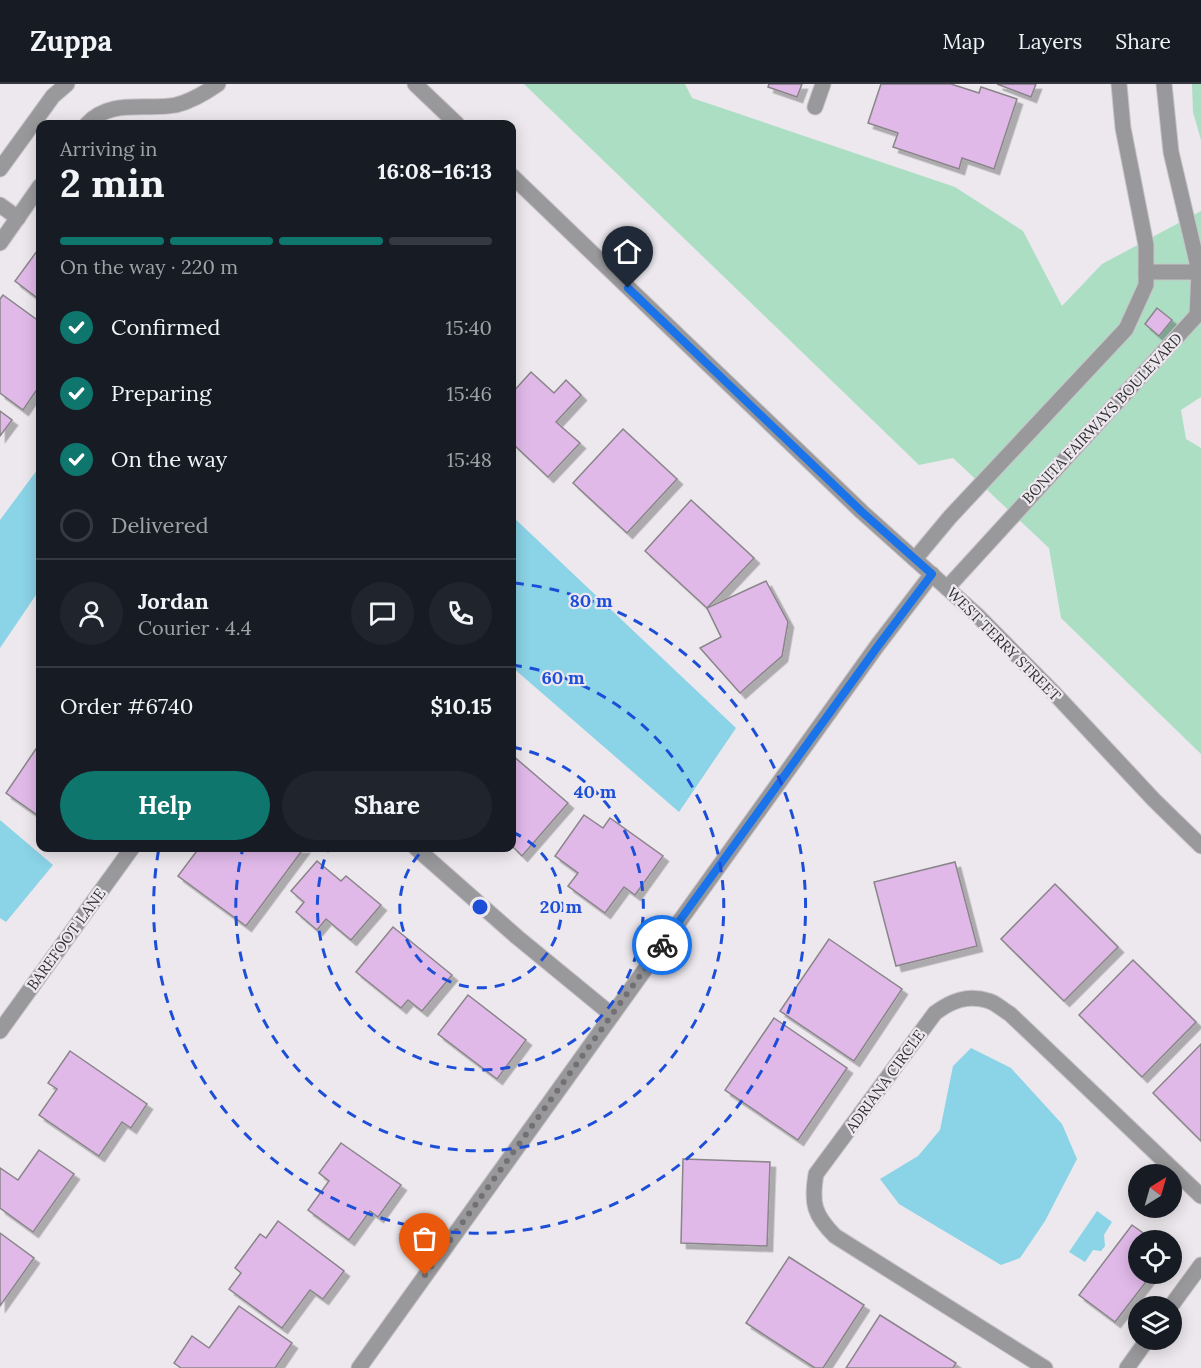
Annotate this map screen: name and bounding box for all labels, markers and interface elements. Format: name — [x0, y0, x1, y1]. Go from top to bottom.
text: Zuppa — [30, 23, 112, 59]
text: Map — [942, 28, 985, 55]
text: Layers — [1018, 28, 1082, 55]
text: Share — [1115, 28, 1171, 55]
text: Arriving in — [60, 136, 157, 161]
text: 16:08–16:13 — [378, 157, 492, 185]
text: 2 min — [60, 158, 165, 208]
pin — [602, 226, 653, 288]
icon: home — [611, 235, 644, 268]
text: On the way · 220 m — [60, 254, 238, 279]
icon: check — [60, 311, 93, 344]
text: Confirmed — [111, 313, 220, 341]
text: 15:40 — [446, 315, 492, 340]
street label: BONITA FAIRWAYS BOULEVARD — [1018, 329, 1186, 507]
icon: check — [60, 377, 93, 410]
text: Preparing — [111, 379, 211, 407]
text: 15:46 — [446, 381, 492, 406]
icon: check — [60, 443, 93, 476]
text: On the way — [111, 445, 227, 473]
text: 15:48 — [447, 447, 492, 472]
text: Delivered — [111, 511, 209, 539]
button: person — [60, 582, 123, 645]
button: chat — [351, 582, 414, 645]
button: phone — [429, 582, 492, 645]
street label: WEST TERRY STREET — [943, 583, 1065, 705]
text: Jordan — [138, 587, 209, 615]
text: 80 m — [569, 589, 613, 612]
text: Courier · 4.4 — [138, 615, 252, 640]
text: 60 m — [541, 666, 585, 689]
text: Order #6740 — [60, 692, 193, 720]
text: $10.15 — [431, 692, 492, 720]
button: Help — [60, 771, 270, 840]
button: Share — [282, 771, 492, 840]
text: 40 m — [574, 780, 617, 803]
street label: BAREFOOT LANE — [23, 884, 109, 994]
text: 20 m — [540, 895, 583, 918]
centre of rings — [470, 897, 490, 917]
courier — [632, 915, 692, 975]
icon: bike — [646, 929, 679, 962]
street label: ADRIANA CIRCLE — [841, 1026, 929, 1137]
north arrow — [1128, 1164, 1182, 1218]
map controls — [1128, 1164, 1182, 1350]
pin — [399, 1213, 450, 1275]
icon: bag — [408, 1222, 441, 1255]
button: locate — [1128, 1230, 1182, 1284]
button: layers — [1128, 1296, 1182, 1350]

